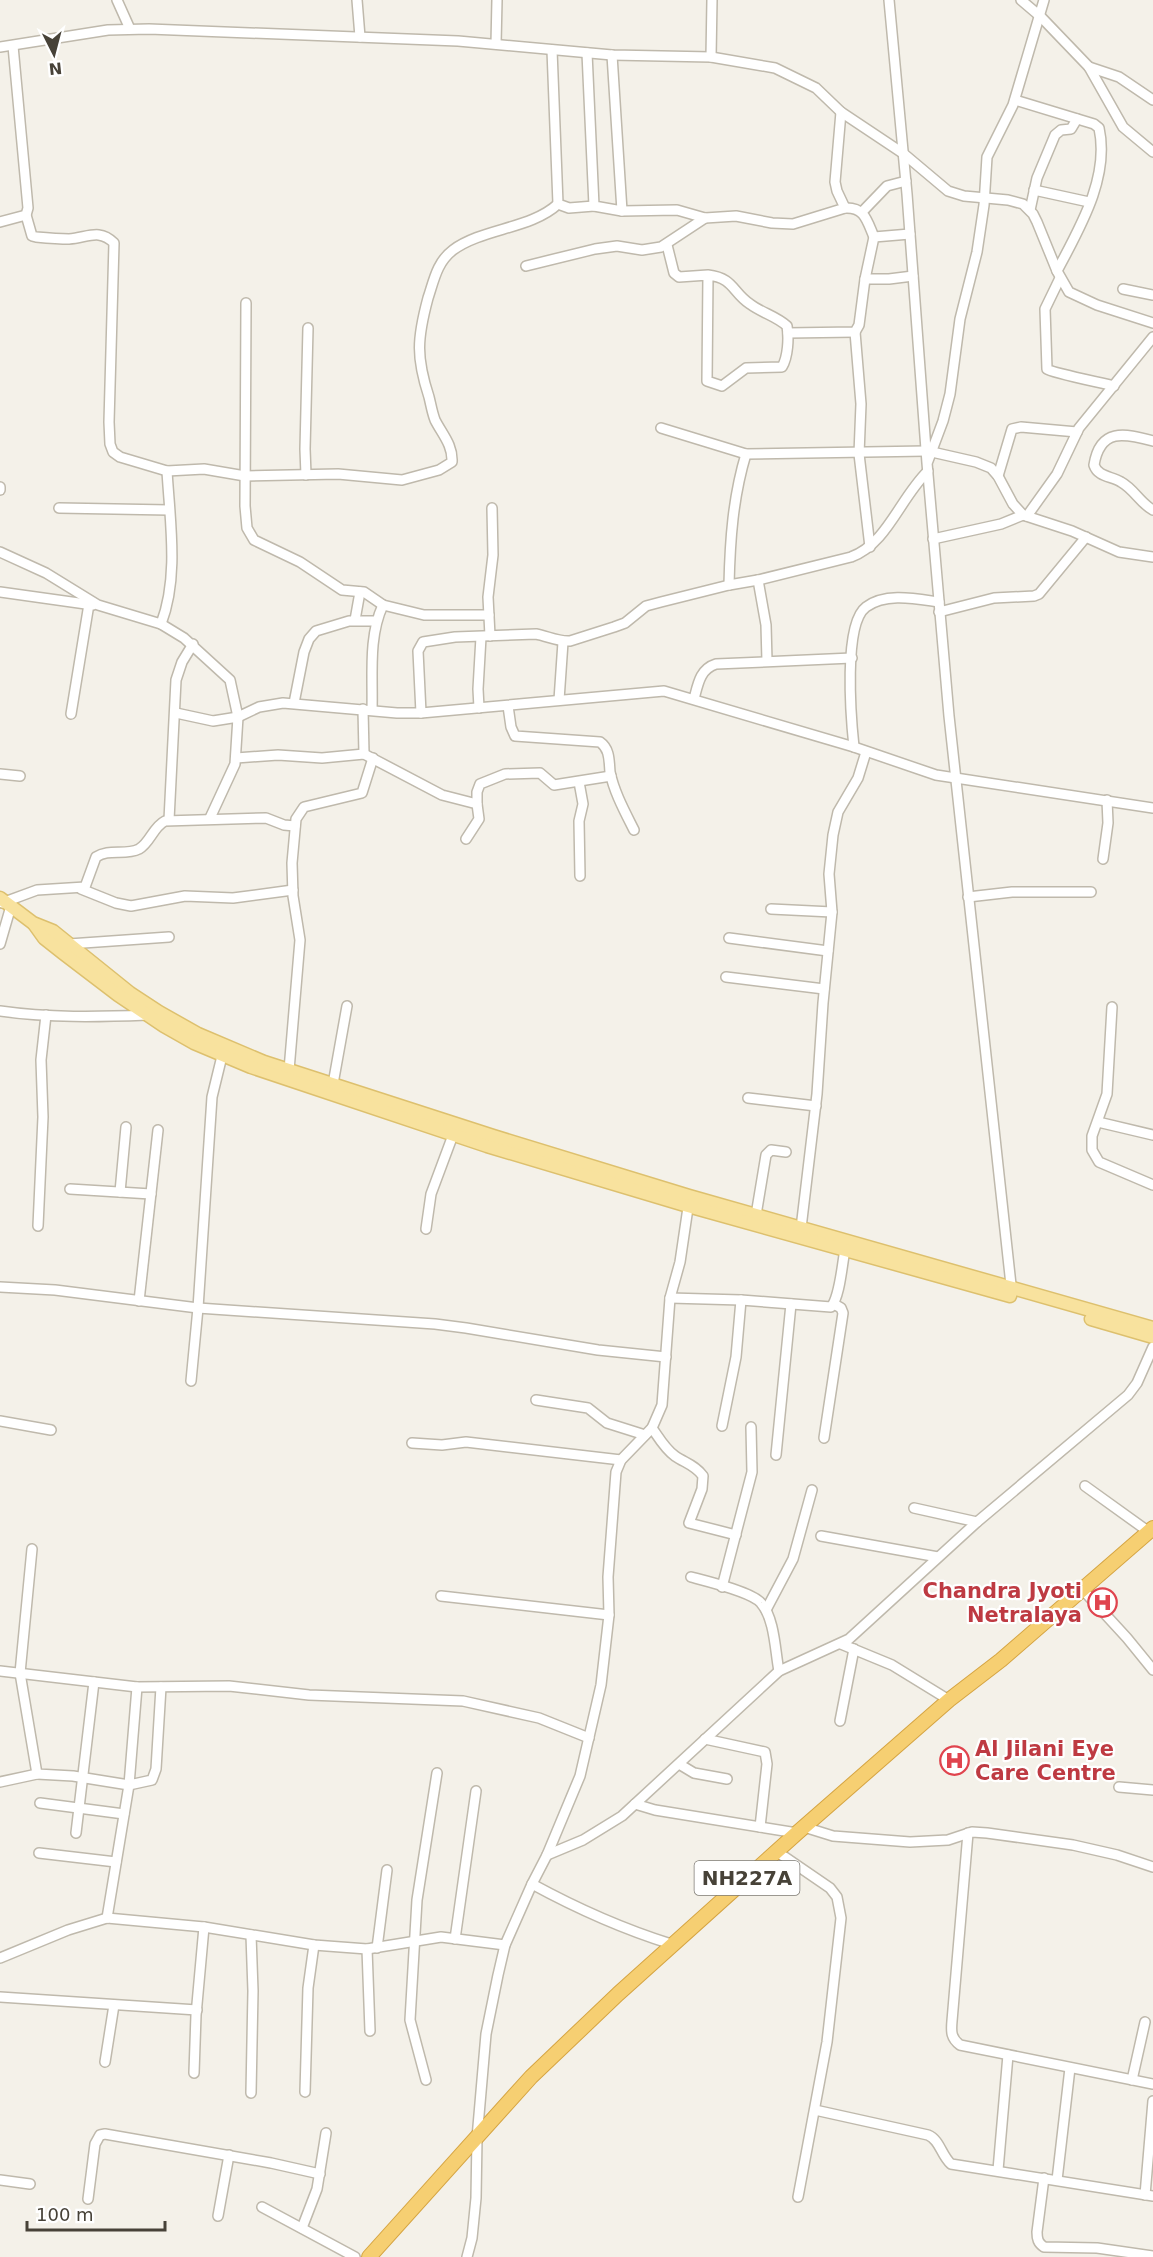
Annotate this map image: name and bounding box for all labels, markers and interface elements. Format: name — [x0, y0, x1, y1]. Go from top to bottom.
north arrow — [24, 24, 84, 84]
text: N — [48, 58, 63, 79]
place label: Chandra Jyoti Netralaya — [922, 1579, 1082, 1627]
hospital icon: Chandra Jyoti Netralaya — [1087, 1587, 1119, 1619]
place label: Al Jilani Eye Care Centre — [975, 1737, 1116, 1785]
hospital icon: Al Jilani Eye Care Centre — [938, 1745, 970, 1777]
road number: NH227A — [694, 1861, 800, 1895]
scale bar — [27, 2194, 165, 2232]
text: 100 m — [36, 2204, 94, 2225]

